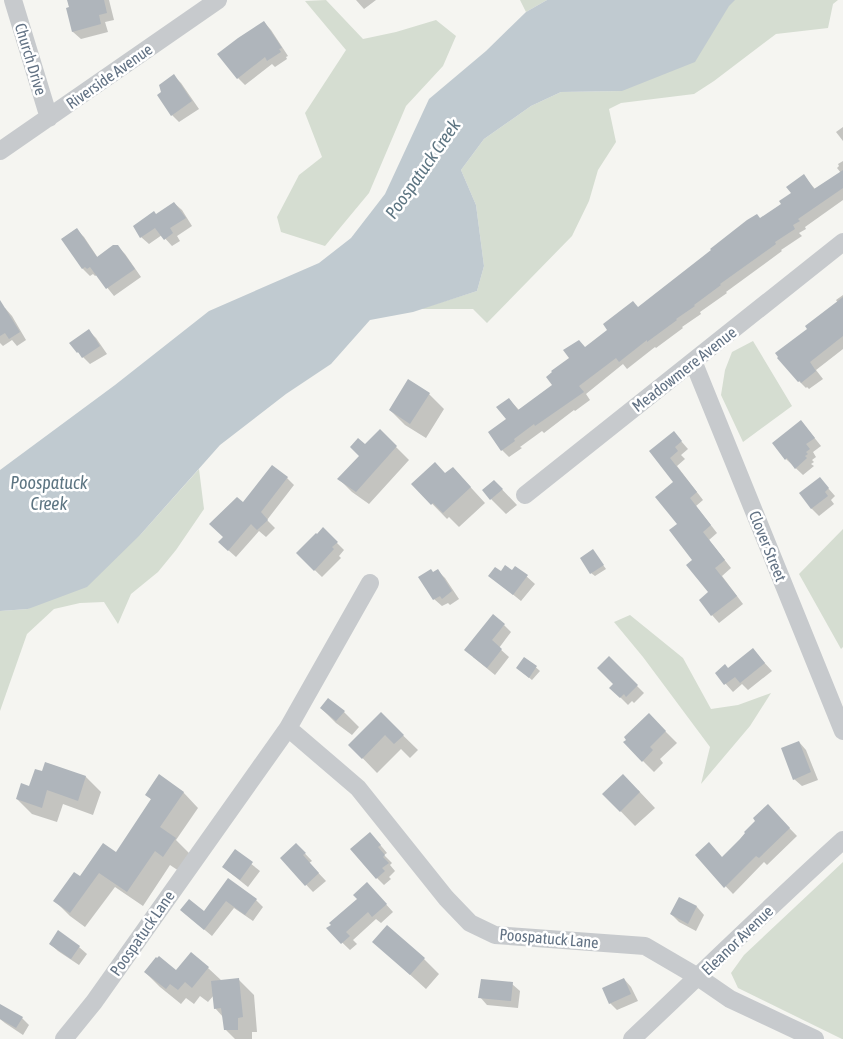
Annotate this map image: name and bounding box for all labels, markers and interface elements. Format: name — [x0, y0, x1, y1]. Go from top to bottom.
street label: Church Drive — [12, 21, 50, 97]
street label: Riverside Avenue — [63, 40, 155, 112]
water label: Poospatuck Creek — [381, 114, 465, 222]
street label: Meadowmere Avenue — [628, 323, 740, 415]
water label: Poospatuck Creek — [10, 472, 89, 514]
street label: Clover Street — [746, 508, 790, 584]
street label: Poospatuck Lane — [106, 887, 179, 980]
street label: Eleanor Avenue — [698, 902, 776, 978]
street label: Poospatuck Lane — [499, 925, 599, 952]

